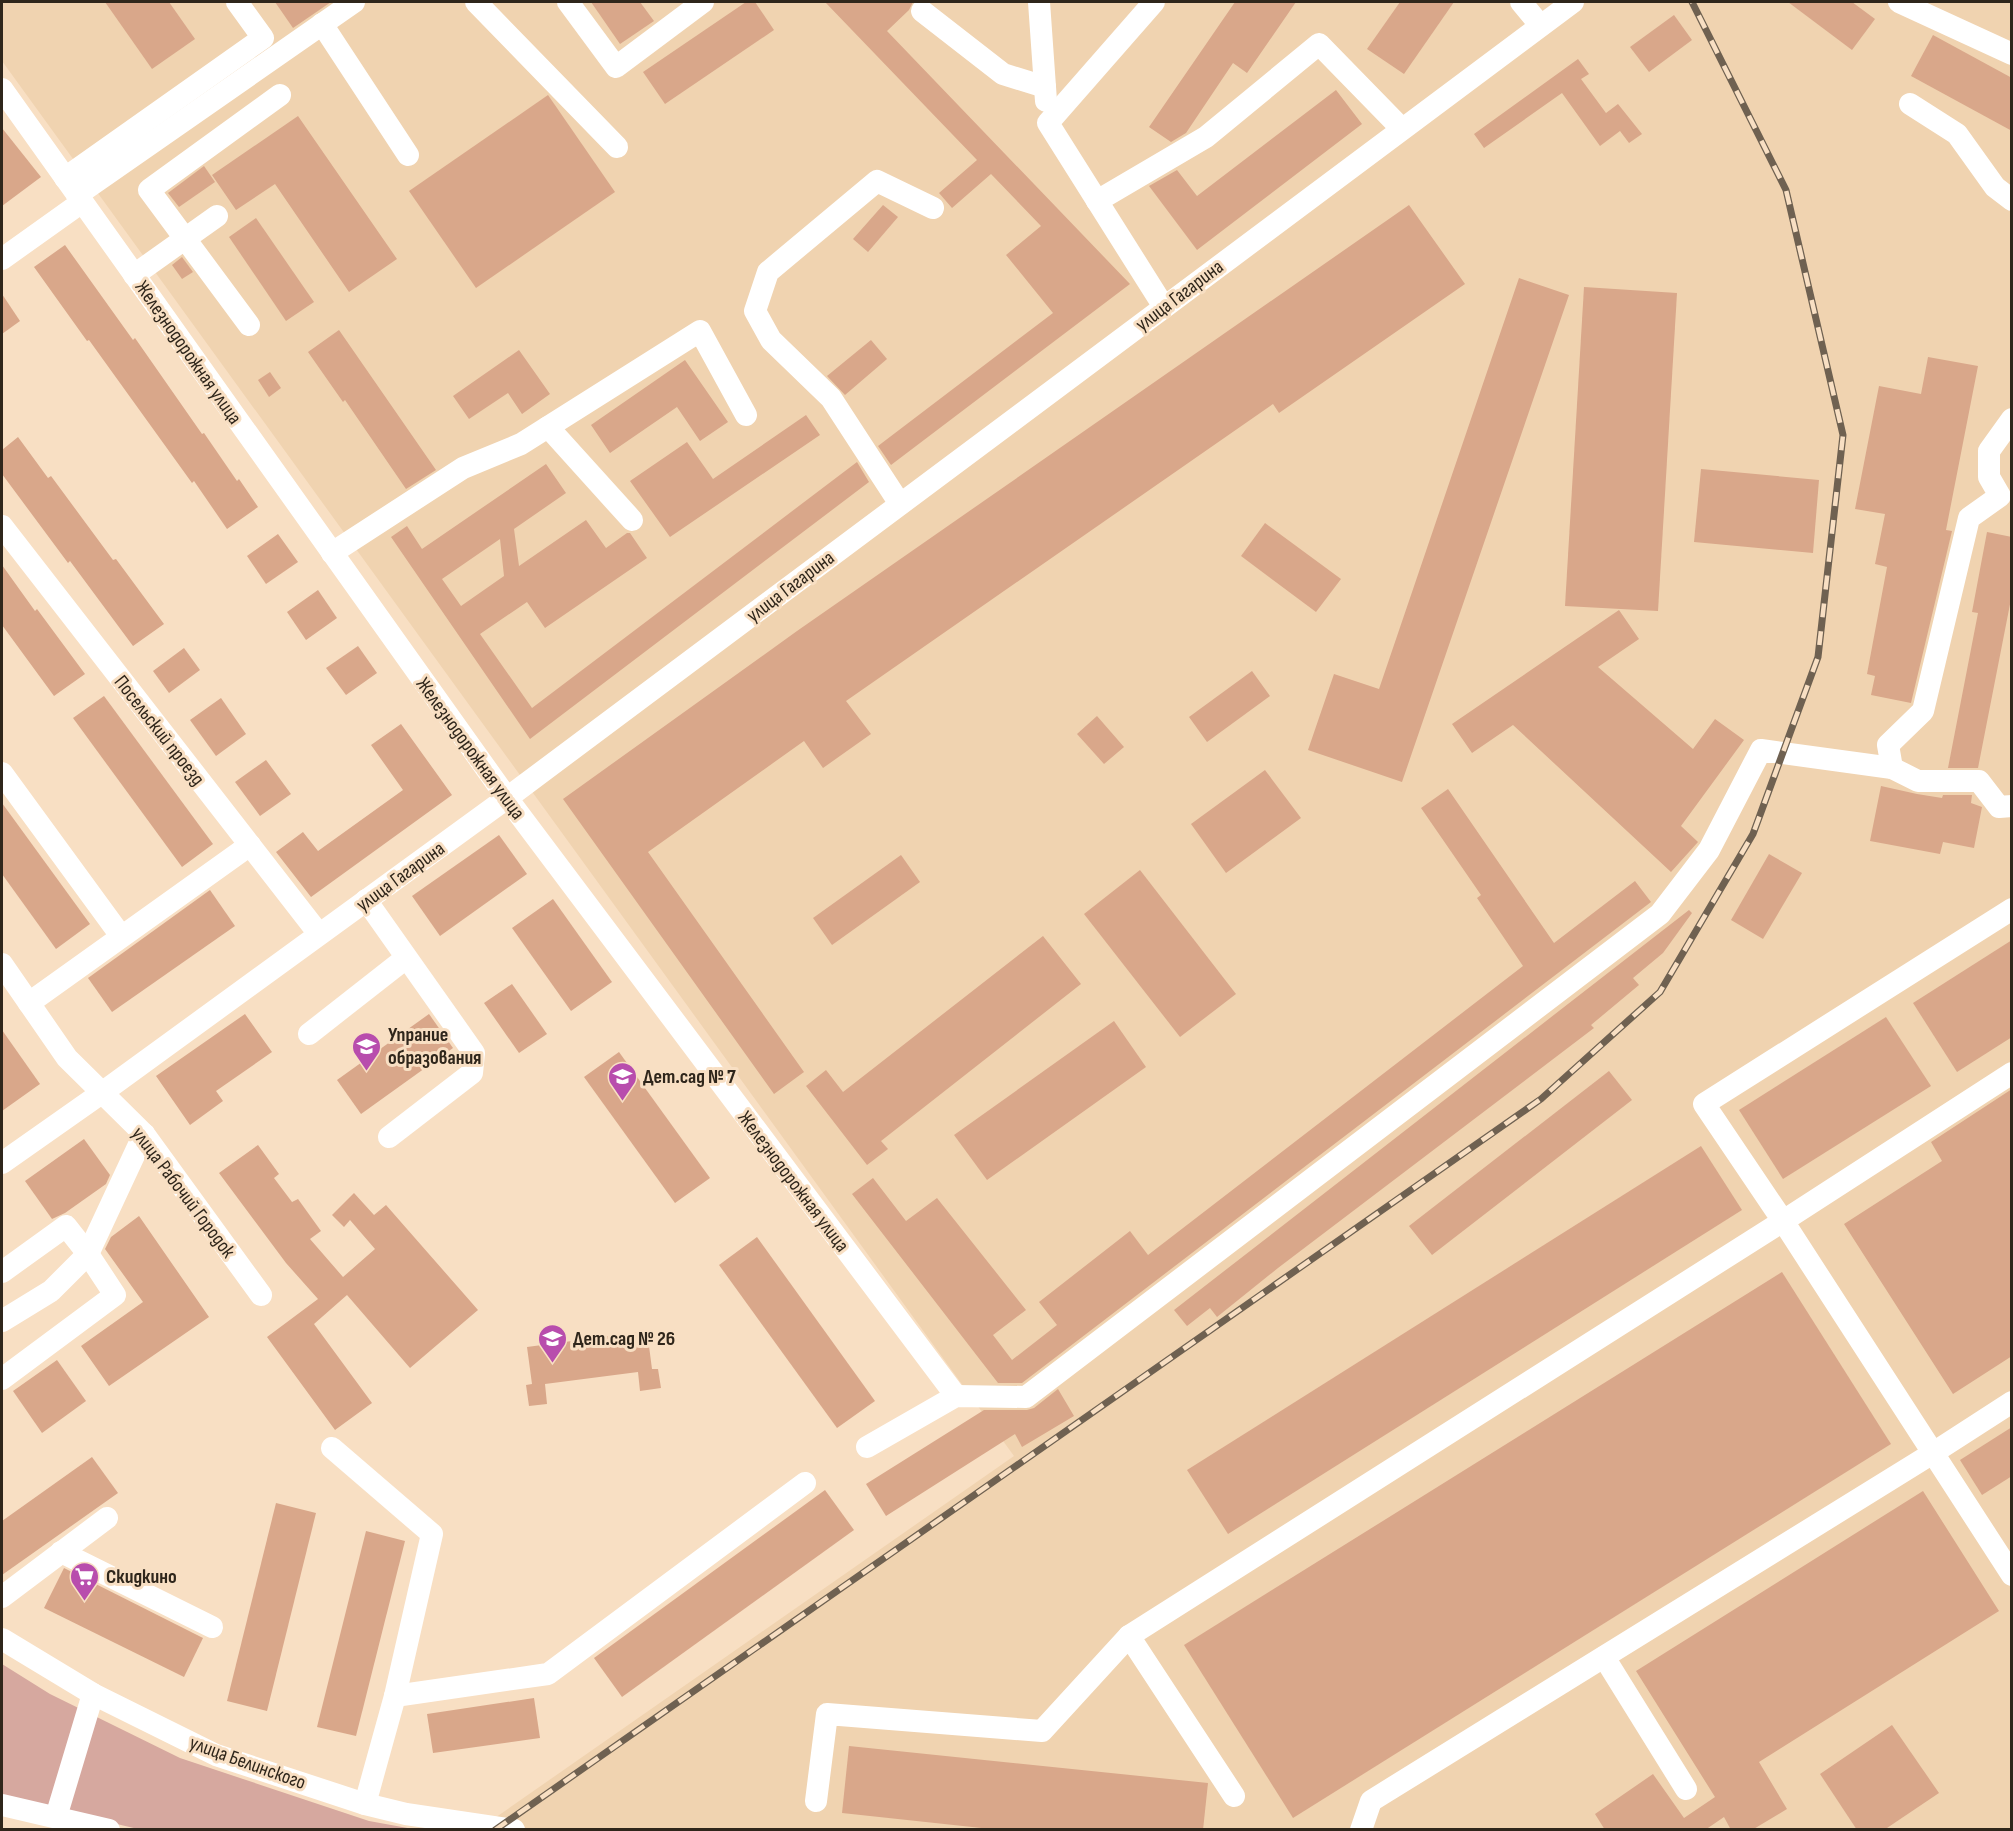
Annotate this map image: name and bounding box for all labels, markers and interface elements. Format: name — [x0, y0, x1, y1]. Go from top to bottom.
street label: улица Гагарина — [1131, 255, 1228, 337]
street label: Железнодорожная улица — [130, 276, 247, 429]
street label: улица Гагарина — [742, 546, 839, 628]
street label: Посельский проезд — [109, 671, 210, 790]
street label: Железнодорожная улица — [411, 673, 530, 824]
street label: улица Гагарина — [352, 837, 450, 917]
place label: Упрание образования — [388, 1023, 482, 1070]
school or university icon: Упрание образования — [351, 1030, 383, 1072]
school or university icon: Дет.сад № 7 — [606, 1060, 638, 1102]
place label: Дет.сад № 7 — [643, 1065, 736, 1089]
street label: Железнодорожная улица — [732, 1107, 854, 1257]
street label: улица Рабочий Городок — [126, 1122, 240, 1263]
school or university icon: Дет.сад № 26 — [536, 1322, 568, 1364]
place label: Дет.сад № 26 — [573, 1327, 675, 1351]
supermarket icon: Скидкино — [69, 1560, 101, 1602]
place label: Скидкино — [106, 1565, 177, 1589]
street label: улица Белинского — [186, 1731, 309, 1795]

